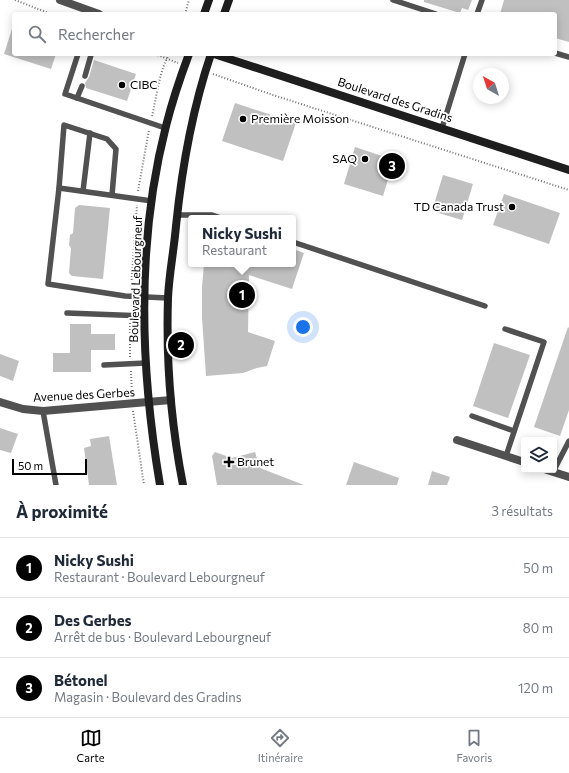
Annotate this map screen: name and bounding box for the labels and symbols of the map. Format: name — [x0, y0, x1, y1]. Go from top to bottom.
north arrow — [473, 68, 509, 104]
street label: Boulevard des Gradins — [336, 74, 455, 124]
place label: CIBC — [130, 77, 158, 91]
marker: CIBC — [117, 80, 127, 90]
place label: Première Moisson — [251, 111, 349, 125]
marker: Première Moisson — [238, 114, 248, 124]
place label: SAQ — [332, 151, 357, 165]
pin: 3 — [379, 151, 405, 181]
marker: SAQ — [360, 154, 370, 164]
place label: TD Canada Trust — [413, 199, 504, 213]
marker: TD Canada Trust — [507, 202, 517, 212]
street label: Boulevard Lebourgneuf — [126, 215, 144, 343]
pin: 1 — [229, 280, 255, 310]
your location — [293, 317, 313, 337]
pin: 2 — [168, 330, 194, 360]
street label: Avenue des Gerbes — [33, 384, 135, 404]
place label: Brunet — [237, 454, 274, 468]
scale bar — [12, 457, 87, 476]
marker: Brunet — [224, 457, 234, 467]

